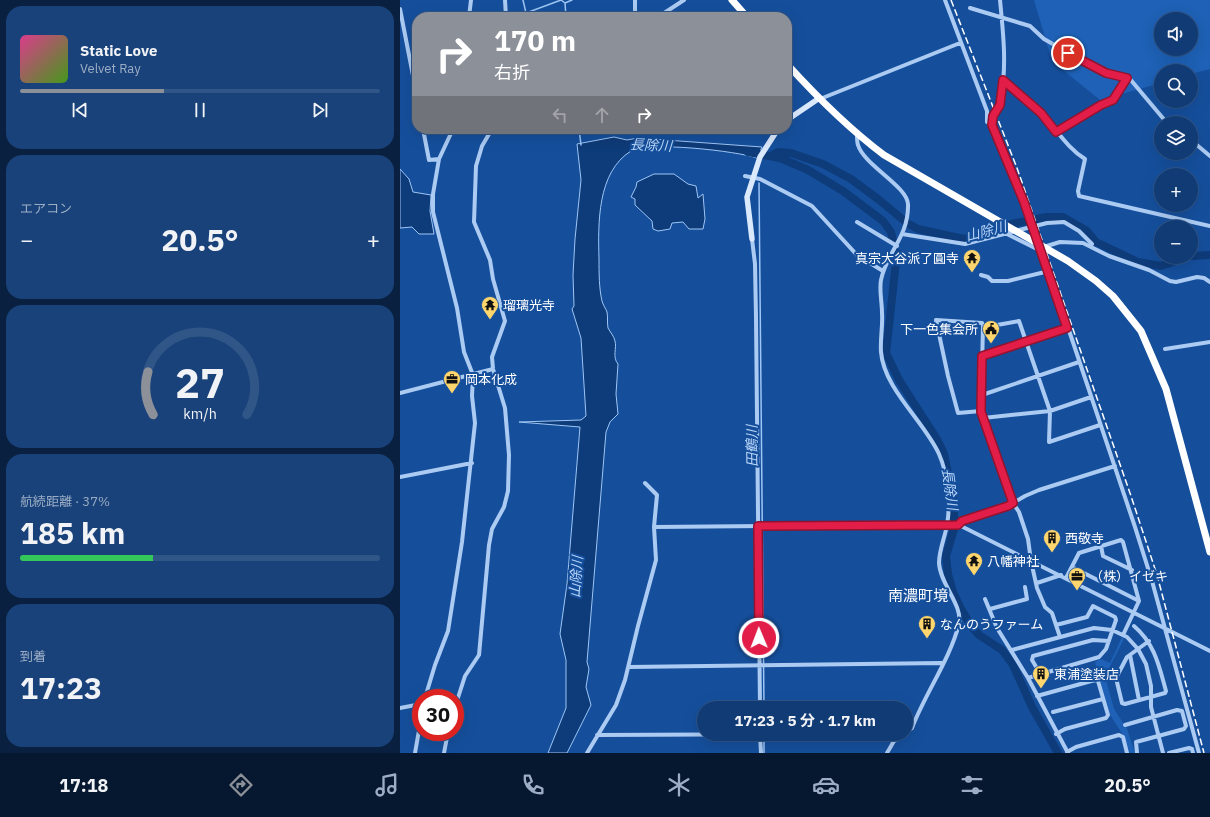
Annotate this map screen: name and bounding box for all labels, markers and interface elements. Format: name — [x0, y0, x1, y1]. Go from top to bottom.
map controls — [1154, 12, 1198, 264]
button: sound — [1154, 12, 1198, 56]
text: 170 m — [494, 22, 576, 59]
icon: right — [428, 28, 480, 80]
pin — [1051, 36, 1085, 70]
text: Static Love — [80, 41, 157, 60]
icon: arrive — [1057, 42, 1079, 64]
text: Velvet Ray — [80, 60, 141, 77]
text: 右折 — [494, 61, 530, 84]
button: search — [1154, 64, 1198, 108]
icon: previous — [69, 99, 91, 121]
icon: pause — [189, 99, 211, 121]
icon: next — [309, 99, 331, 121]
icon: left — [549, 104, 571, 126]
icon: ahead — [591, 104, 613, 126]
icon: right — [633, 104, 655, 126]
button: layers — [1154, 116, 1198, 160]
water label: 長除川 — [630, 135, 674, 155]
button: + — [1154, 168, 1198, 212]
text: エアコン — [20, 200, 72, 217]
water label: 山除川 — [963, 216, 1011, 245]
text: 20.5° — [161, 220, 239, 259]
button: − — [1154, 220, 1198, 264]
text: − — [20, 225, 33, 254]
text: + — [367, 225, 380, 254]
temple icon: 真宗大谷派了圓寺 — [962, 248, 982, 273]
place label: 真宗大谷派了圓寺 — [855, 250, 959, 267]
temple icon: 瑠璃光寺 — [480, 295, 500, 320]
place label: 瑠璃光寺 — [503, 297, 555, 314]
public building icon: 下一色集会所 — [981, 319, 1001, 344]
place label: 下一色集会所 — [900, 321, 978, 338]
text: 27 — [175, 354, 225, 408]
office icon: 岡本化成 — [442, 369, 462, 394]
place label: 岡本化成 — [465, 371, 517, 388]
text: km/h — [183, 403, 217, 422]
water label: 田鶴川 — [743, 423, 761, 467]
water label: 長除川 — [938, 467, 962, 513]
text: 航続距離 · 37% — [20, 493, 110, 510]
text: 185 km — [20, 513, 125, 552]
building icon: 西敬寺 — [1042, 528, 1062, 553]
place label: 西敬寺 — [1065, 530, 1104, 547]
temple icon: 八幡神社 — [964, 551, 984, 576]
water label: 山除川 — [566, 553, 587, 599]
place label: 八幡神社 — [987, 553, 1039, 570]
office icon: （株）イゼキ — [1067, 566, 1087, 591]
place label: （株）イゼキ — [1090, 568, 1168, 585]
district label: 南濃町境 — [888, 586, 948, 605]
building icon: なんのうファーム — [917, 614, 937, 639]
place label: なんのうファーム — [940, 616, 1043, 633]
position arrow — [738, 617, 780, 659]
text: 到着 — [20, 648, 46, 665]
building icon: 東浦塗装店 — [1031, 664, 1051, 689]
place label: 東浦塗装店 — [1054, 666, 1119, 683]
text: 17:23 — [20, 668, 102, 707]
speed limit sign: 30 — [412, 689, 464, 741]
text: 17:23 · 5 分 · 1.7 km — [734, 711, 876, 730]
icon: directions — [227, 771, 255, 799]
icon: music — [373, 771, 401, 799]
icon: phone — [519, 771, 547, 799]
icon: climate — [665, 771, 693, 799]
icon: car — [812, 771, 840, 799]
icon: filters — [958, 771, 986, 799]
text: 17:18 — [59, 774, 108, 797]
text: 20.5° — [1104, 774, 1151, 797]

